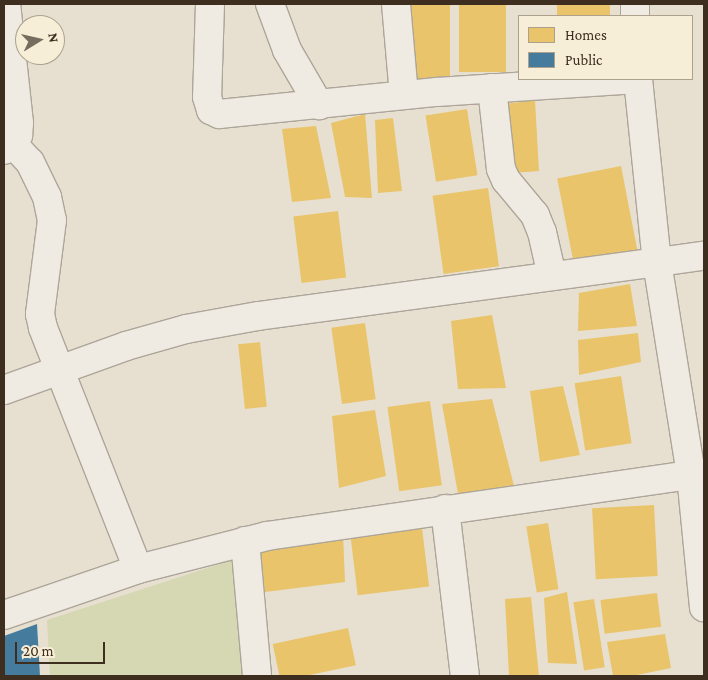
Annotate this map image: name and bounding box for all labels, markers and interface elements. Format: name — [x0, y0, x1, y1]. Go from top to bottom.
north arrow — [15, 15, 65, 65]
legend — [518, 15, 693, 80]
text: Homes — [565, 27, 607, 43]
text: N — [45, 32, 62, 44]
text: Public — [565, 52, 602, 68]
scale bar — [18, 632, 108, 664]
text: 20 m — [23, 643, 54, 659]

